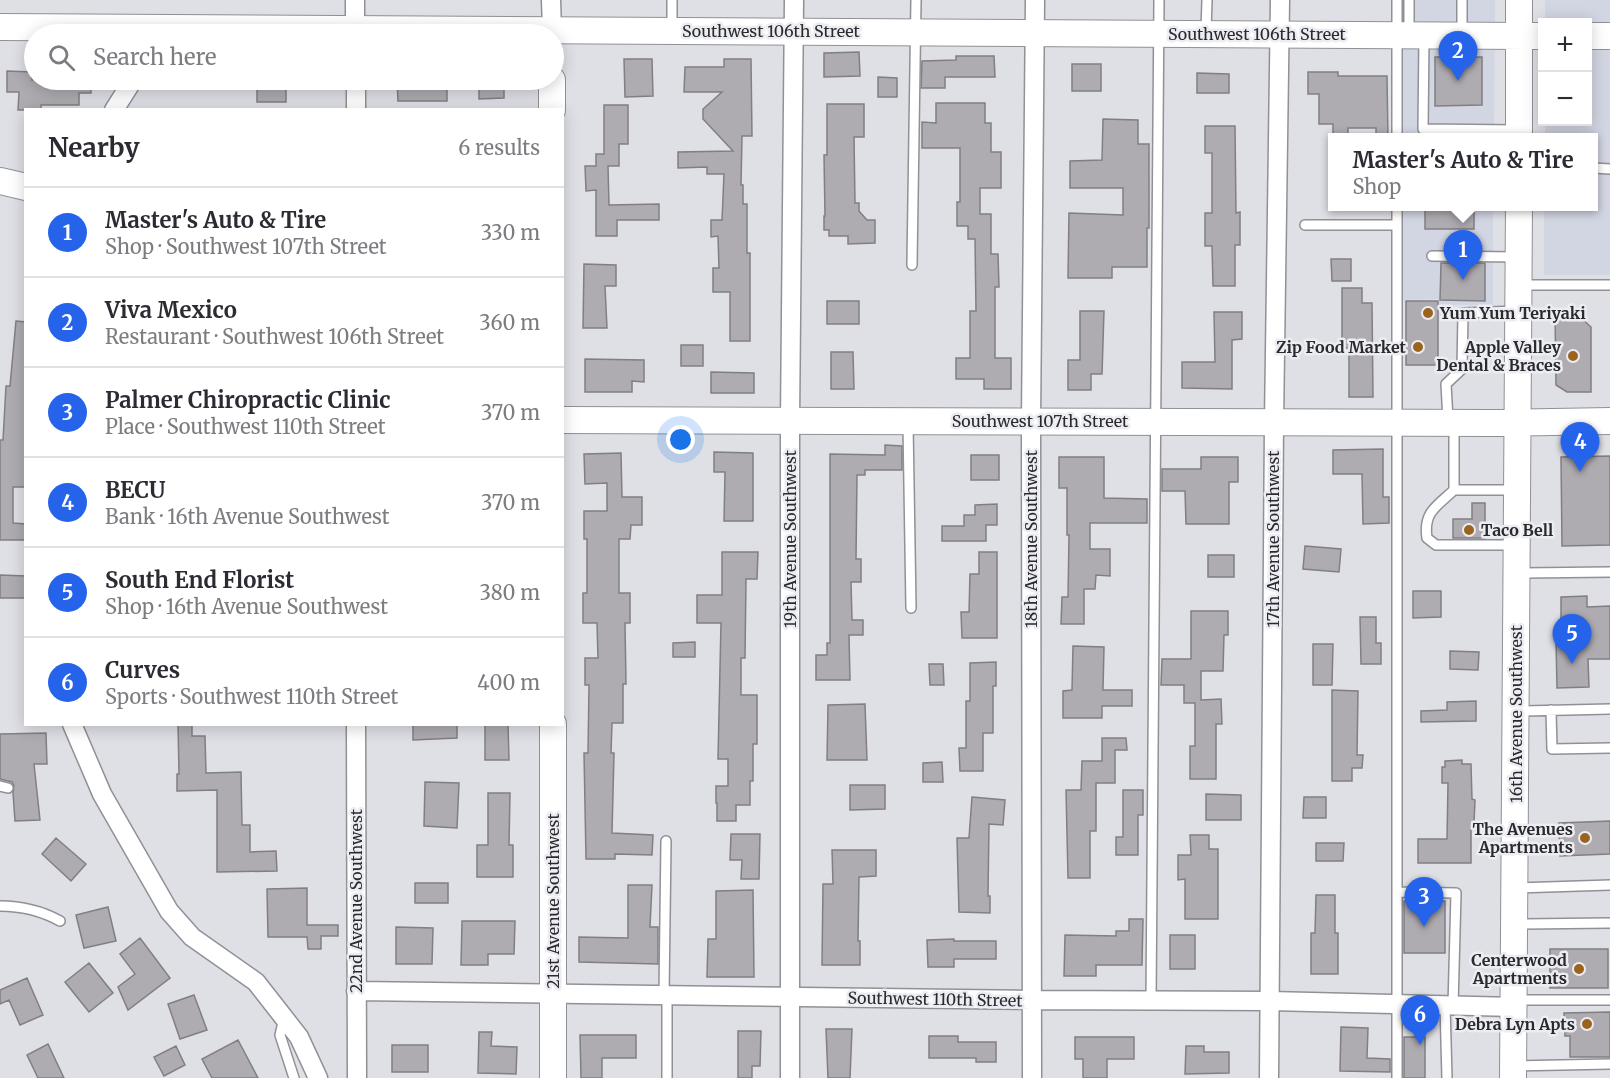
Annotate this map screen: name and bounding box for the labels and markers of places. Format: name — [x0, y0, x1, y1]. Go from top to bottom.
pin: 2 — [1438, 32, 1478, 81]
pin: 1 — [1444, 230, 1482, 280]
place label: Yum Yum Teriyaki — [1439, 303, 1586, 323]
marker: Yum Yum Teriyaki — [1421, 306, 1435, 320]
place label: Zip Food Market — [1276, 337, 1407, 357]
place label: Apple Valley Dental & Braces — [1436, 337, 1562, 375]
marker: Zip Food Market — [1411, 340, 1425, 354]
marker: Apple Valley Dental & Braces — [1566, 349, 1580, 363]
pin: 4 — [1560, 422, 1600, 472]
place label: Taco Bell — [1481, 520, 1553, 540]
marker: Taco Bell — [1462, 523, 1476, 537]
pin: 5 — [1552, 614, 1592, 664]
place label: The Avenues Apartments — [1472, 819, 1573, 857]
marker: The Avenues Apartments — [1578, 831, 1592, 845]
pin: 3 — [1404, 878, 1444, 927]
place label: Centerwood Apartments — [1471, 950, 1567, 988]
marker: Centerwood Apartments — [1572, 962, 1586, 976]
pin: 6 — [1400, 996, 1440, 1045]
place label: Debra Lyn Apts — [1455, 1014, 1575, 1034]
marker: Debra Lyn Apts — [1580, 1017, 1594, 1031]

